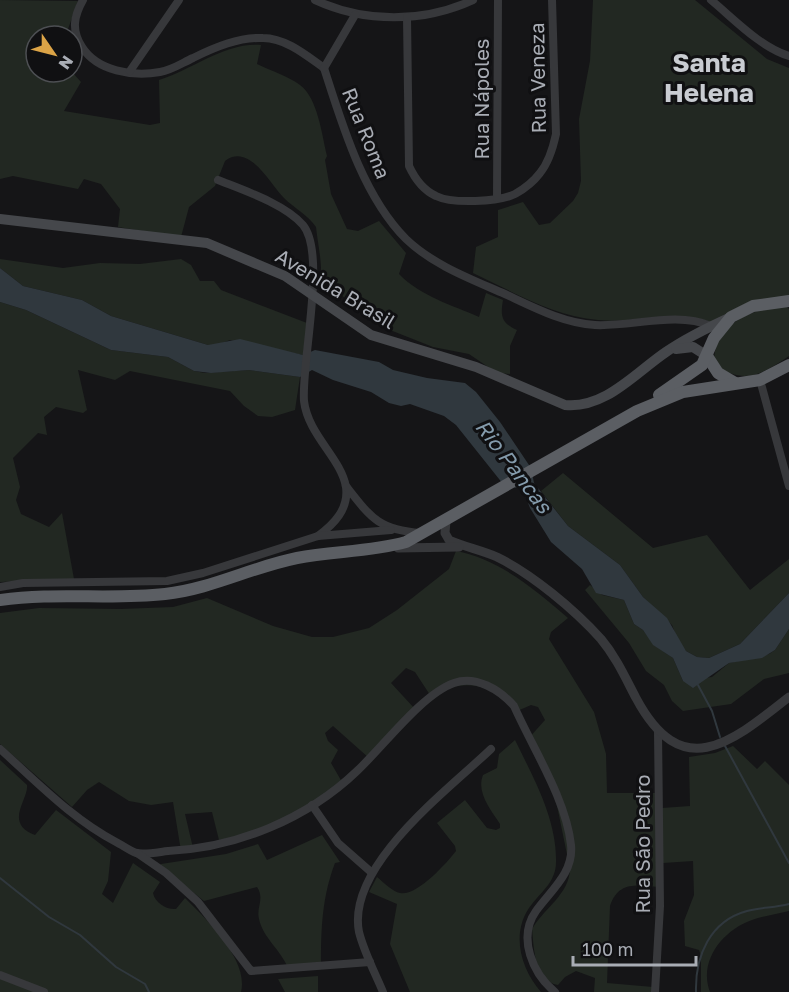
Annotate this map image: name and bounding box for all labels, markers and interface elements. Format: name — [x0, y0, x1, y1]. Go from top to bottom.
street label: Rua Veneza — [524, 22, 550, 134]
north arrow — [24, 24, 84, 84]
street label: Rua Nápoles — [469, 39, 493, 159]
district label: Santa Helena — [664, 47, 754, 108]
text: N — [55, 52, 78, 73]
street label: Rua Roma — [338, 84, 396, 182]
street label: Avenida Brasil — [272, 243, 400, 333]
water label: Rio Pancas — [470, 414, 558, 519]
street label: Rua São Pedro — [630, 774, 654, 914]
scale bar — [573, 929, 696, 967]
text: 100 m — [582, 938, 633, 960]

